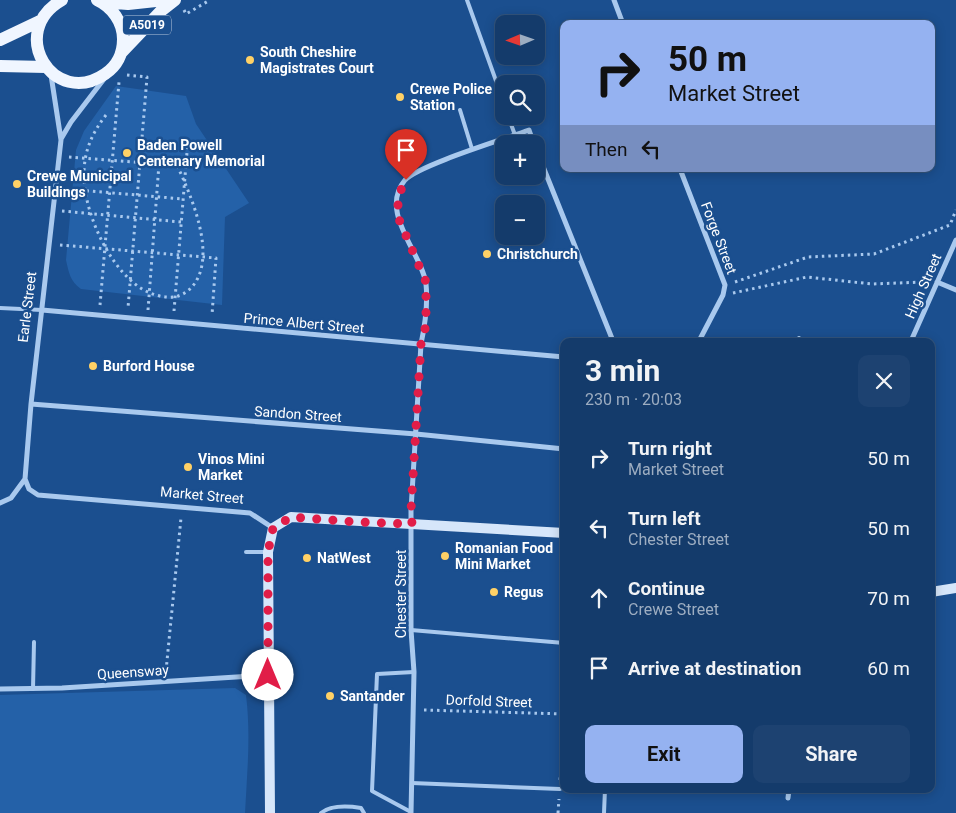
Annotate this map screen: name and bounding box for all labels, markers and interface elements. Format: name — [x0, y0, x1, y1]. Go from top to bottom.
north arrow — [495, 15, 545, 65]
map controls — [495, 15, 545, 245]
road number: A5019 — [123, 16, 171, 34]
text: 50 m — [668, 39, 747, 80]
icon: right — [585, 40, 650, 105]
place label: South Cheshire Magistrates Court — [260, 44, 374, 76]
marker: South Cheshire Magistrates Court — [244, 54, 256, 66]
button: search — [495, 75, 545, 125]
place label: Crewe Police Station — [410, 81, 493, 113]
text: Market Street — [668, 81, 800, 106]
marker: Crewe Police Station — [394, 91, 406, 103]
pin — [385, 129, 427, 180]
button: + — [495, 135, 545, 185]
icon: left — [637, 135, 665, 163]
icon: arrive — [392, 136, 420, 164]
place label: Baden Powell Centenary Memorial — [137, 137, 265, 169]
text: Then — [585, 138, 627, 161]
marker: Baden Powell Centenary Memorial — [121, 147, 133, 159]
place label: Crewe Municipal Buildings — [27, 168, 132, 200]
marker: Crewe Municipal Buildings — [11, 178, 23, 190]
button: − — [495, 195, 545, 245]
street label: Forge Street — [698, 200, 740, 277]
place label: Christchurch — [497, 246, 578, 262]
marker: Christchurch — [481, 248, 493, 260]
street label: High Street — [902, 251, 945, 321]
street label: Earle Street — [15, 270, 39, 343]
street label: Prince Albert Street — [243, 310, 365, 336]
text: 3 min — [585, 353, 660, 388]
button: close — [858, 355, 910, 407]
place label: Burford House — [103, 358, 195, 374]
marker: Burford House — [87, 360, 99, 372]
text: 230 m · 20:03 — [585, 390, 682, 409]
street label: Sandon Street — [254, 403, 343, 425]
text: Turn right — [628, 437, 712, 460]
icon: right — [585, 444, 613, 472]
text: 50 m — [867, 447, 910, 470]
place label: Vinos Mini Market — [198, 451, 265, 483]
text: Market Street — [628, 460, 724, 479]
marker: Vinos Mini Market — [182, 461, 194, 473]
street label: Market Street — [159, 483, 245, 507]
text: Turn left — [628, 507, 701, 530]
icon: left — [585, 514, 613, 542]
text: 50 m — [867, 517, 910, 540]
text: Chester Street — [628, 530, 729, 549]
place label: Romanian Food Mini Market — [455, 540, 553, 572]
street label: Chester Street — [393, 549, 409, 638]
place label: NatWest — [317, 550, 371, 566]
marker: Romanian Food Mini Market — [439, 550, 451, 562]
marker: NatWest — [301, 552, 313, 564]
text: Continue — [628, 577, 705, 600]
place label: Regus — [504, 584, 544, 600]
icon: ahead — [585, 584, 613, 612]
marker: Regus — [488, 586, 500, 598]
text: 70 m — [867, 587, 910, 610]
text: Crewe Street — [628, 600, 719, 619]
position arrow — [241, 648, 293, 700]
icon: arrive — [585, 654, 613, 682]
text: Arrive at destination — [628, 657, 801, 680]
text: 60 m — [867, 657, 910, 680]
street label: Queensway — [97, 661, 170, 682]
place label: Santander — [340, 688, 405, 704]
marker: Santander — [324, 690, 336, 702]
street label: Dorfold Street — [445, 691, 533, 711]
button: Exit — [585, 725, 743, 783]
button: Share — [753, 725, 910, 783]

